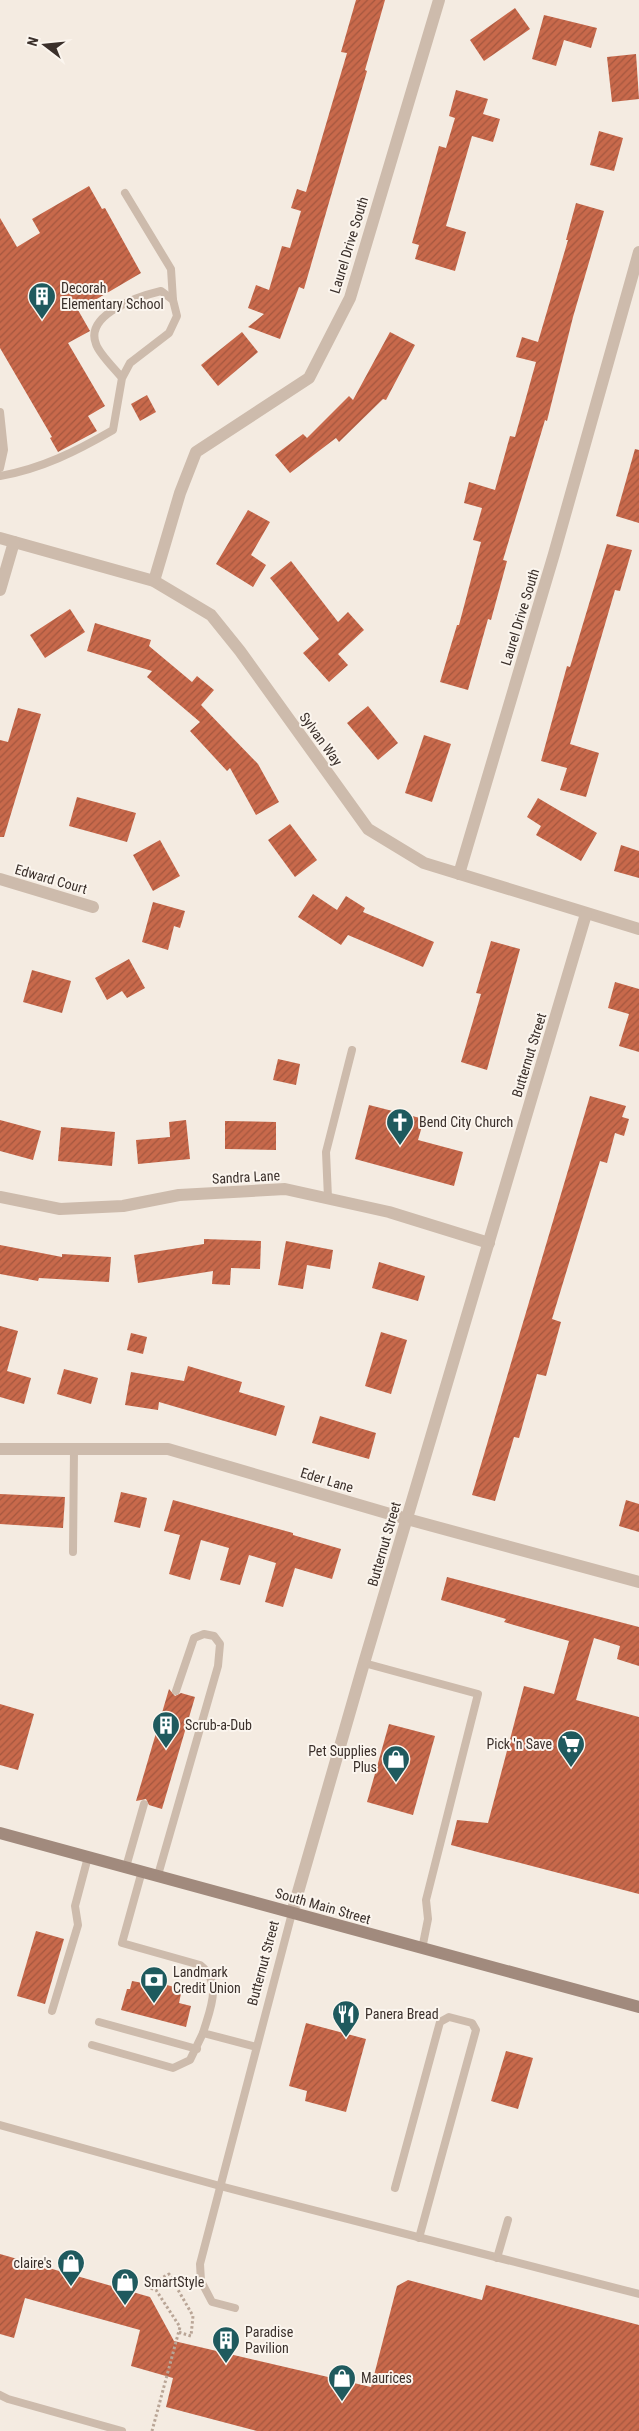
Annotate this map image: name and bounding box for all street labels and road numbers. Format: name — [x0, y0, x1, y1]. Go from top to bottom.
street label: Laurel Drive South — [327, 195, 371, 295]
street label: Laurel Drive South — [498, 567, 542, 667]
street label: Sylvan Way — [296, 709, 346, 769]
street label: Edward Court — [13, 861, 89, 897]
street label: Butternut Street — [509, 1011, 549, 1099]
street label: Sandra Lane — [211, 1167, 281, 1187]
street label: Eder Lane — [299, 1464, 356, 1496]
street label: Butternut Street — [364, 1500, 404, 1588]
street label: South Main Street — [273, 1885, 373, 1927]
street label: Butternut Street — [244, 1919, 282, 2007]

